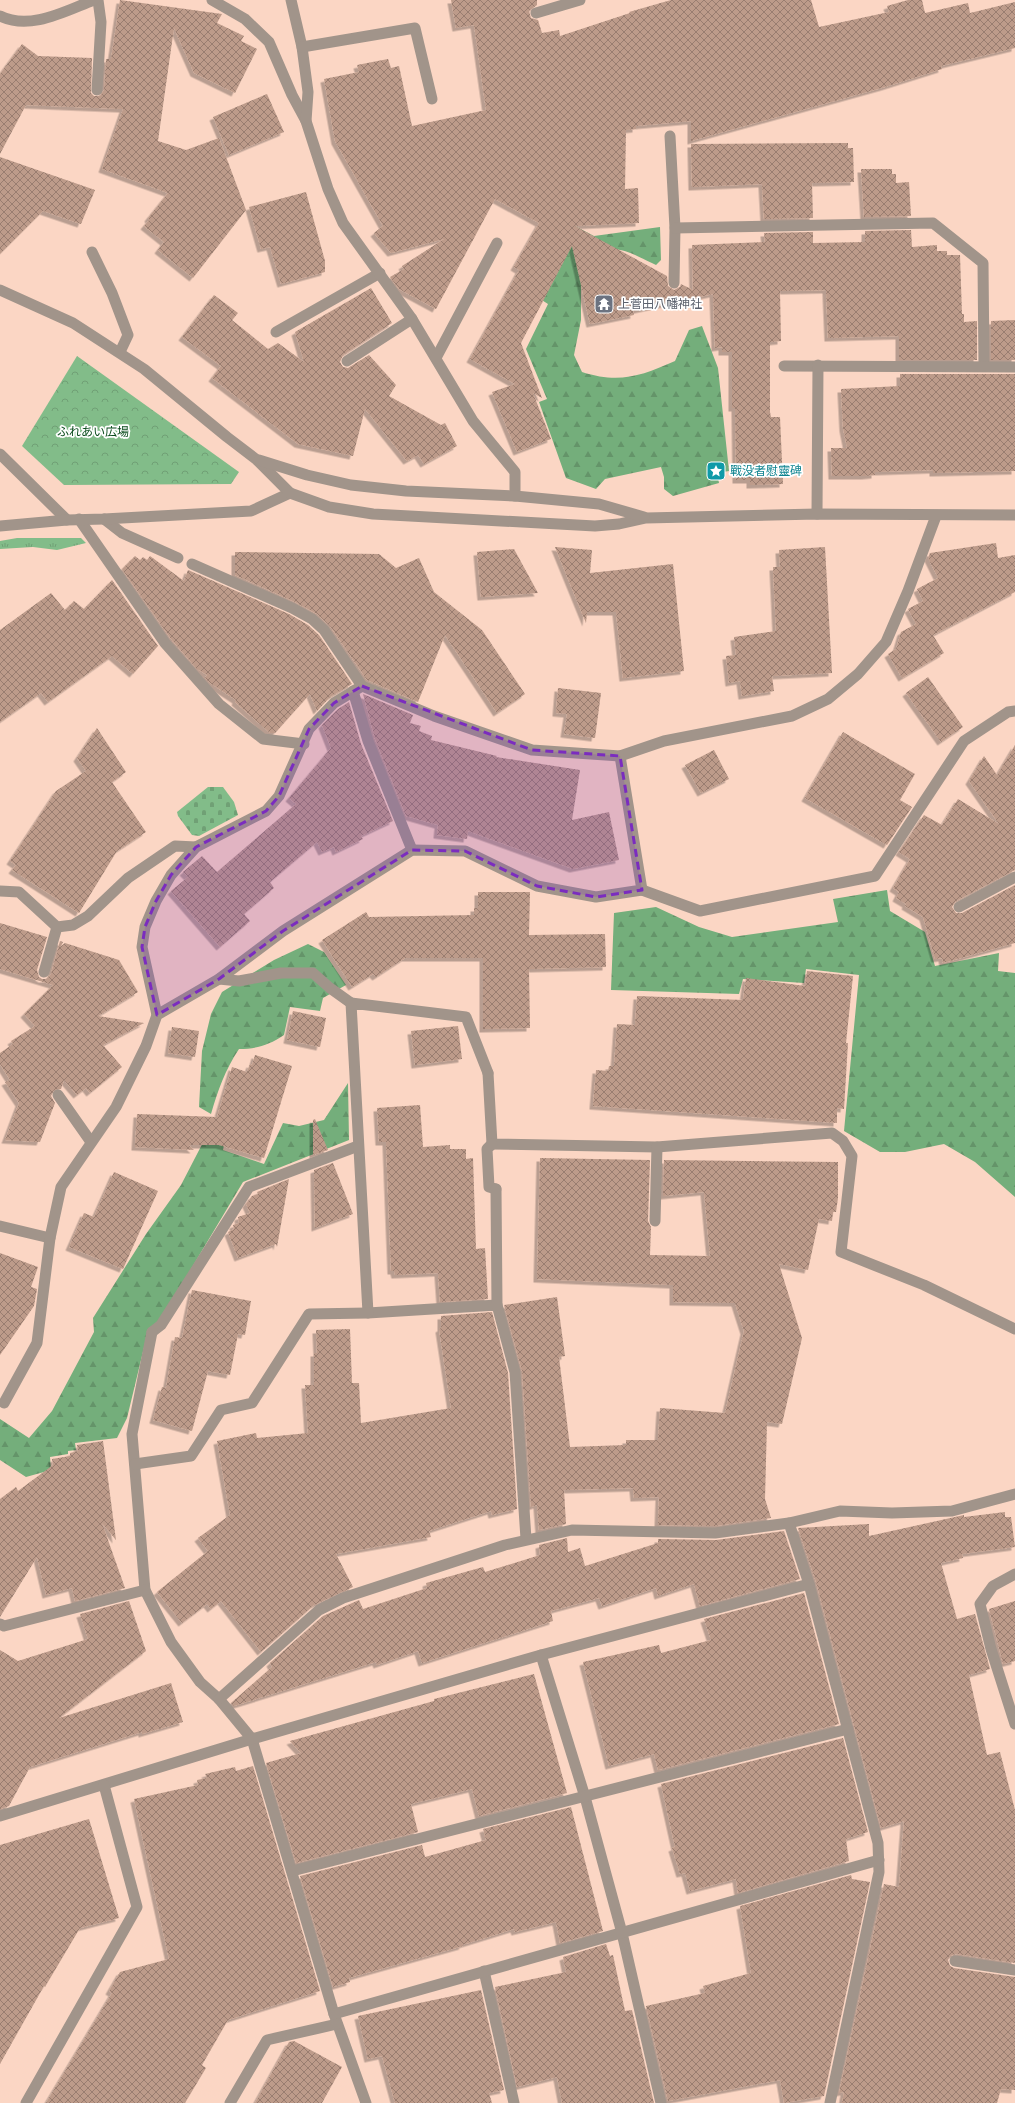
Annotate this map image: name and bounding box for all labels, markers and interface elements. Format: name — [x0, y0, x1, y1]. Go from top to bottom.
temple icon: 上菅田八幡神社 — [593, 293, 615, 315]
place label: 上菅田八幡神社 — [618, 295, 702, 312]
park label: ふれあい広場 — [57, 423, 129, 440]
place icon: 戰没者慰靈碑 — [705, 460, 727, 482]
place label: 戰没者慰靈碑 — [730, 462, 802, 479]

